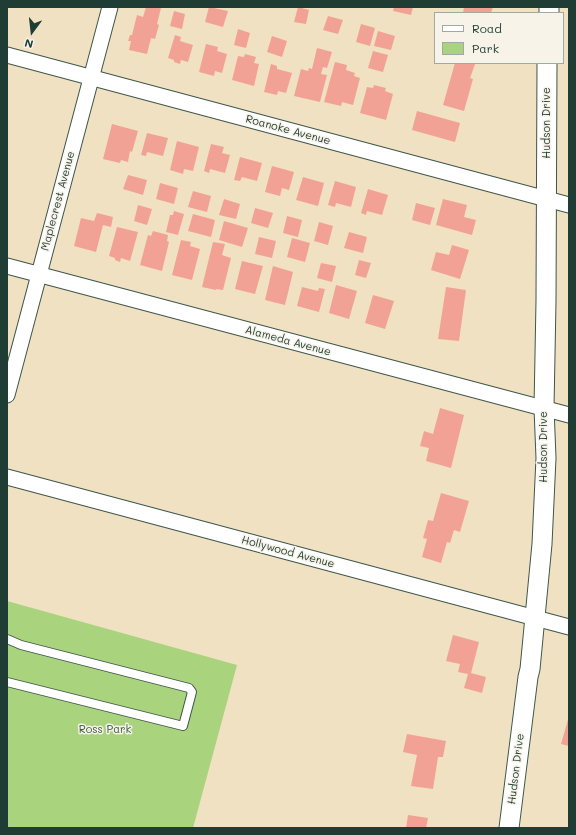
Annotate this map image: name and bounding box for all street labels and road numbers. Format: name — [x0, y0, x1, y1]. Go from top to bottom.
street label: Hudson Drive — [540, 87, 554, 159]
street label: Roanoke Avenue — [244, 112, 332, 148]
street label: Maplecrest Avenue — [38, 150, 78, 252]
street label: Alameda Avenue — [244, 323, 332, 359]
street label: Hudson Drive — [537, 411, 551, 483]
street label: Hollywood Avenue — [240, 533, 336, 571]
street label: Hudson Drive — [505, 733, 527, 805]

